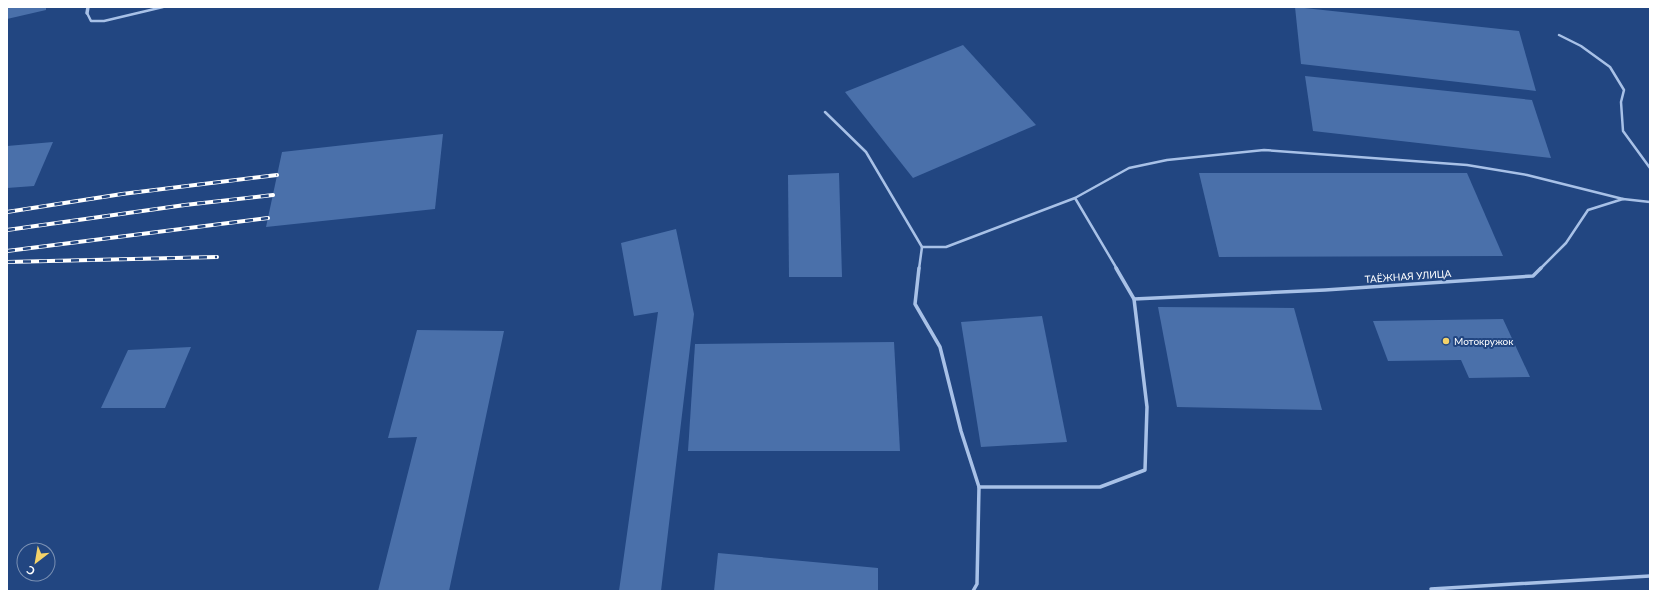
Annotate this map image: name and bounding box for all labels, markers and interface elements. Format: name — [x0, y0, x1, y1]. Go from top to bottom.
street label: ТАЁЖНАЯ УЛИЦА — [1364, 267, 1452, 285]
place label: Мотокружок — [1454, 335, 1514, 347]
marker: Мотокружок — [1441, 336, 1451, 346]
north arrow — [16, 542, 56, 582]
text: С — [24, 563, 37, 578]

